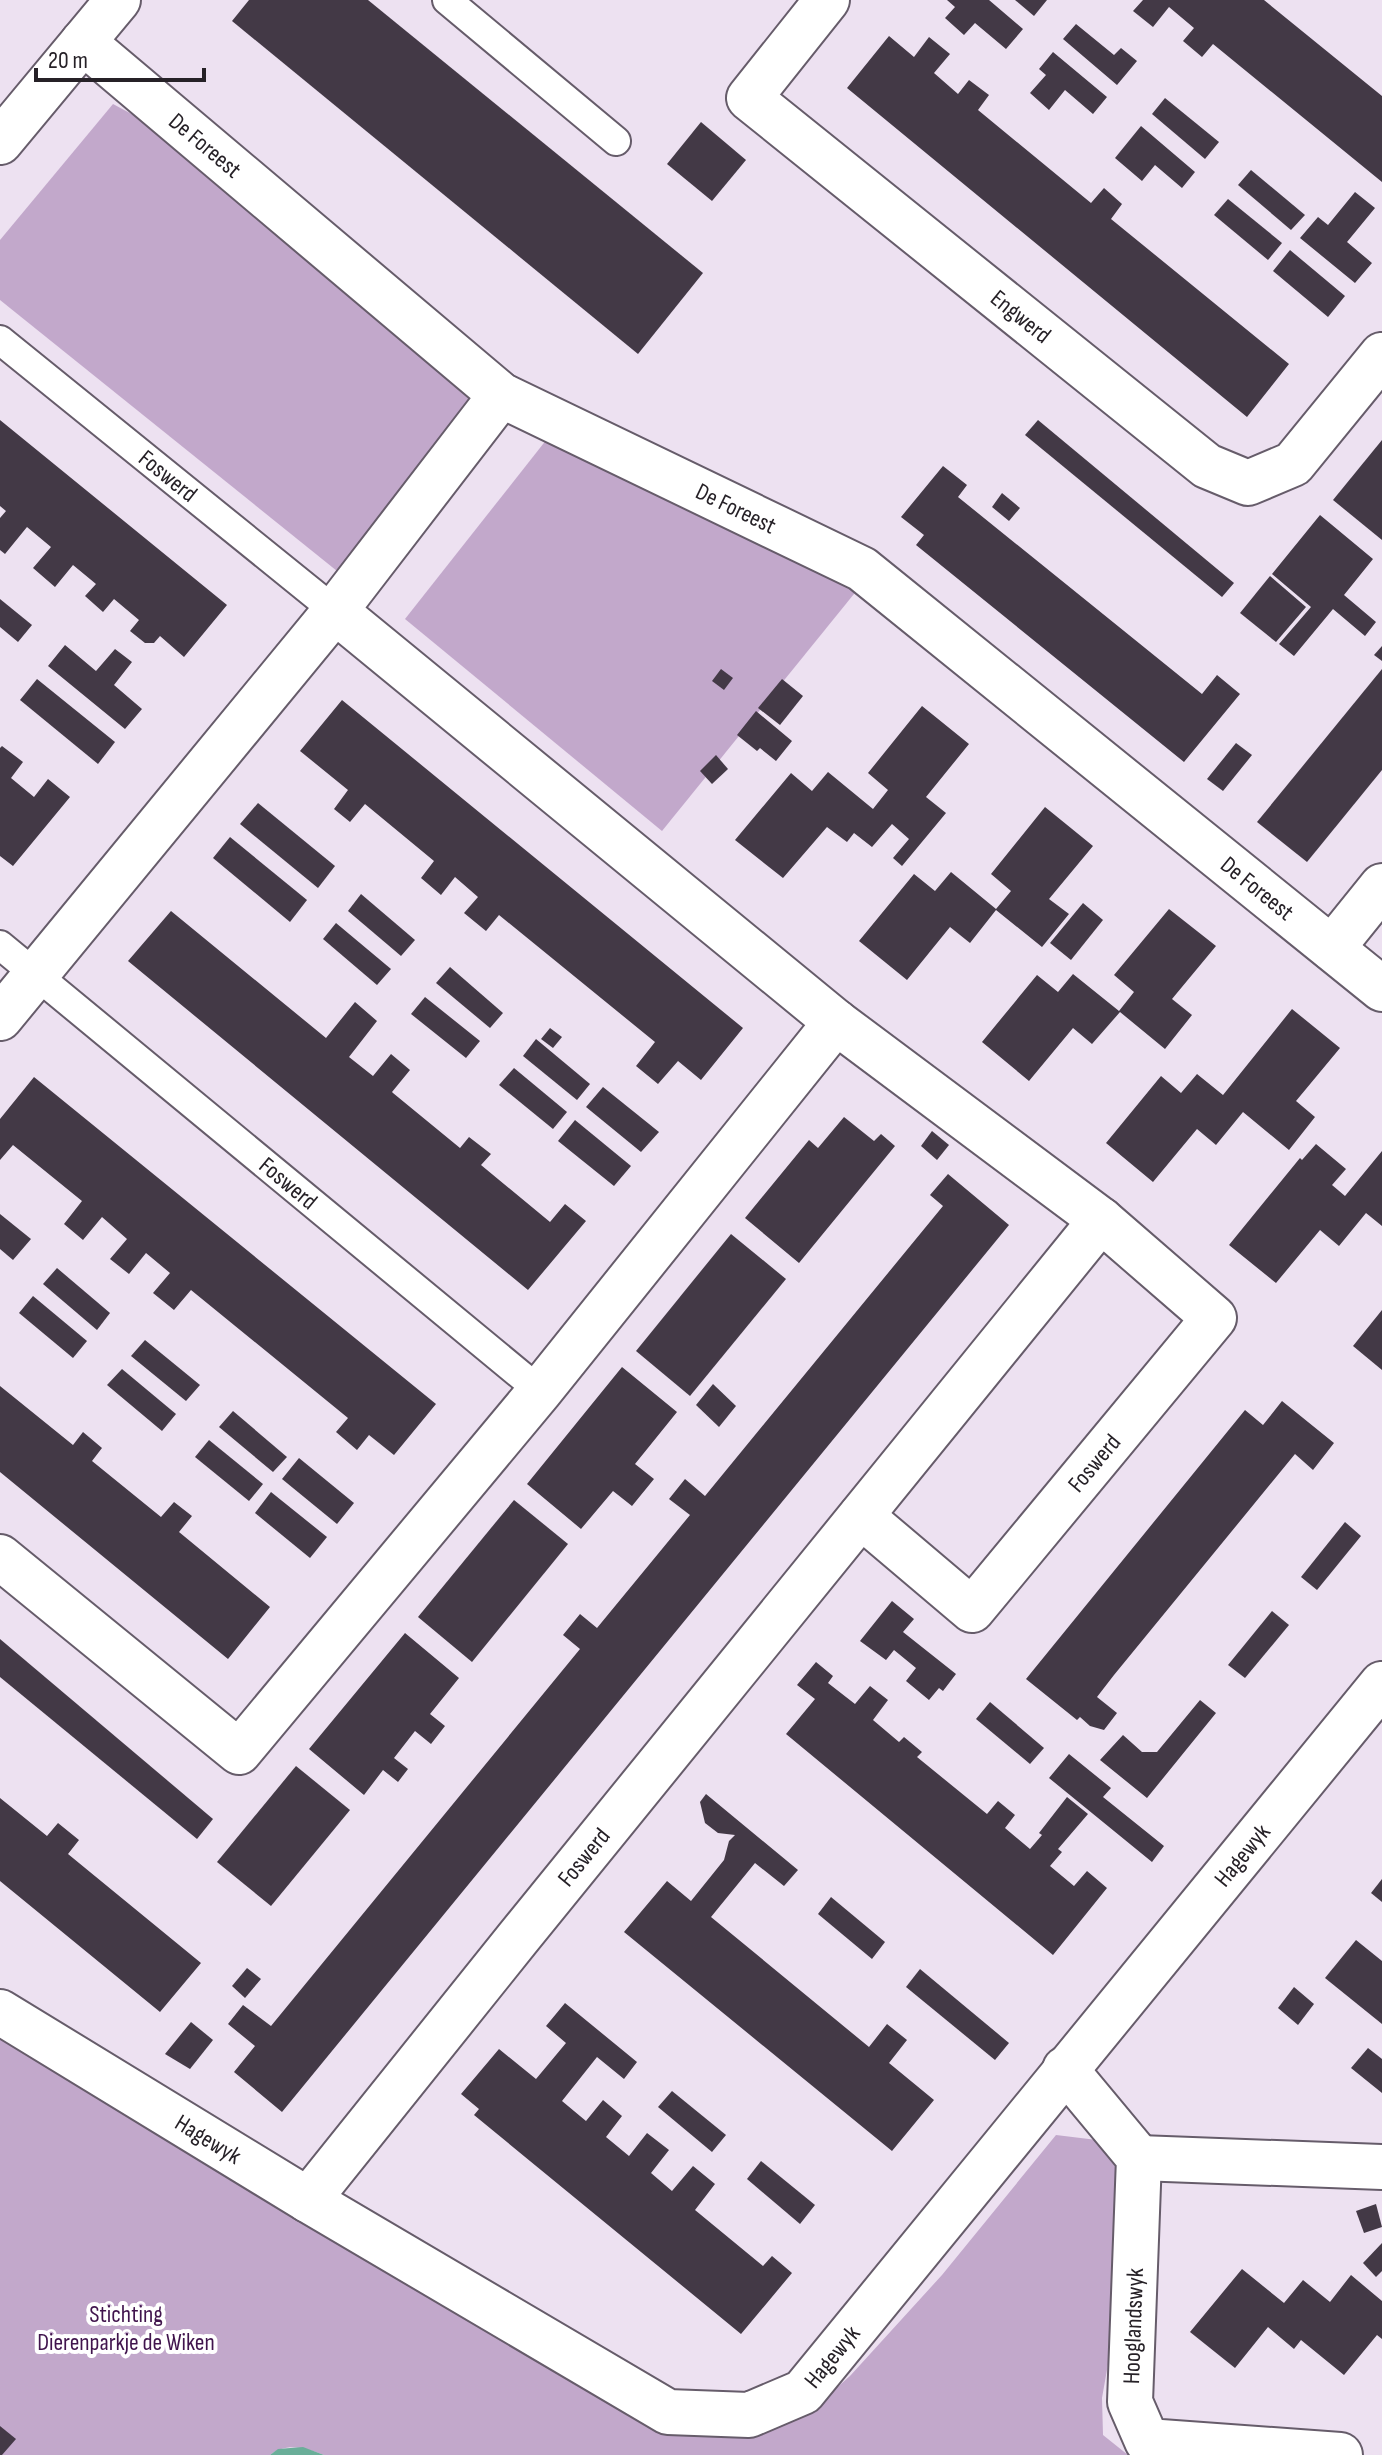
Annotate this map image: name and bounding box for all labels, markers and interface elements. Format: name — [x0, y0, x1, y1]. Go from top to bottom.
scale bar — [36, 32, 204, 82]
text: 20 m — [48, 46, 88, 75]
street label: De Foreest — [163, 107, 247, 184]
street label: Engwerd — [985, 284, 1057, 350]
street label: Foswerd — [132, 444, 203, 509]
street label: De Foreest — [691, 477, 781, 540]
street label: De Foreest — [1215, 850, 1299, 927]
street label: Foswerd — [253, 1151, 323, 1216]
street label: Foswerd — [1062, 1428, 1127, 1498]
street label: Hagewyk — [1208, 1818, 1277, 1893]
street label: Foswerd — [552, 1822, 616, 1893]
street label: Hagewyk — [170, 2108, 246, 2171]
street label: Hooglandswyk — [1117, 2267, 1150, 2385]
park label: Stichting Dierenparkje de Wiken — [37, 2300, 215, 2357]
street label: Hagewyk — [798, 2320, 866, 2394]

